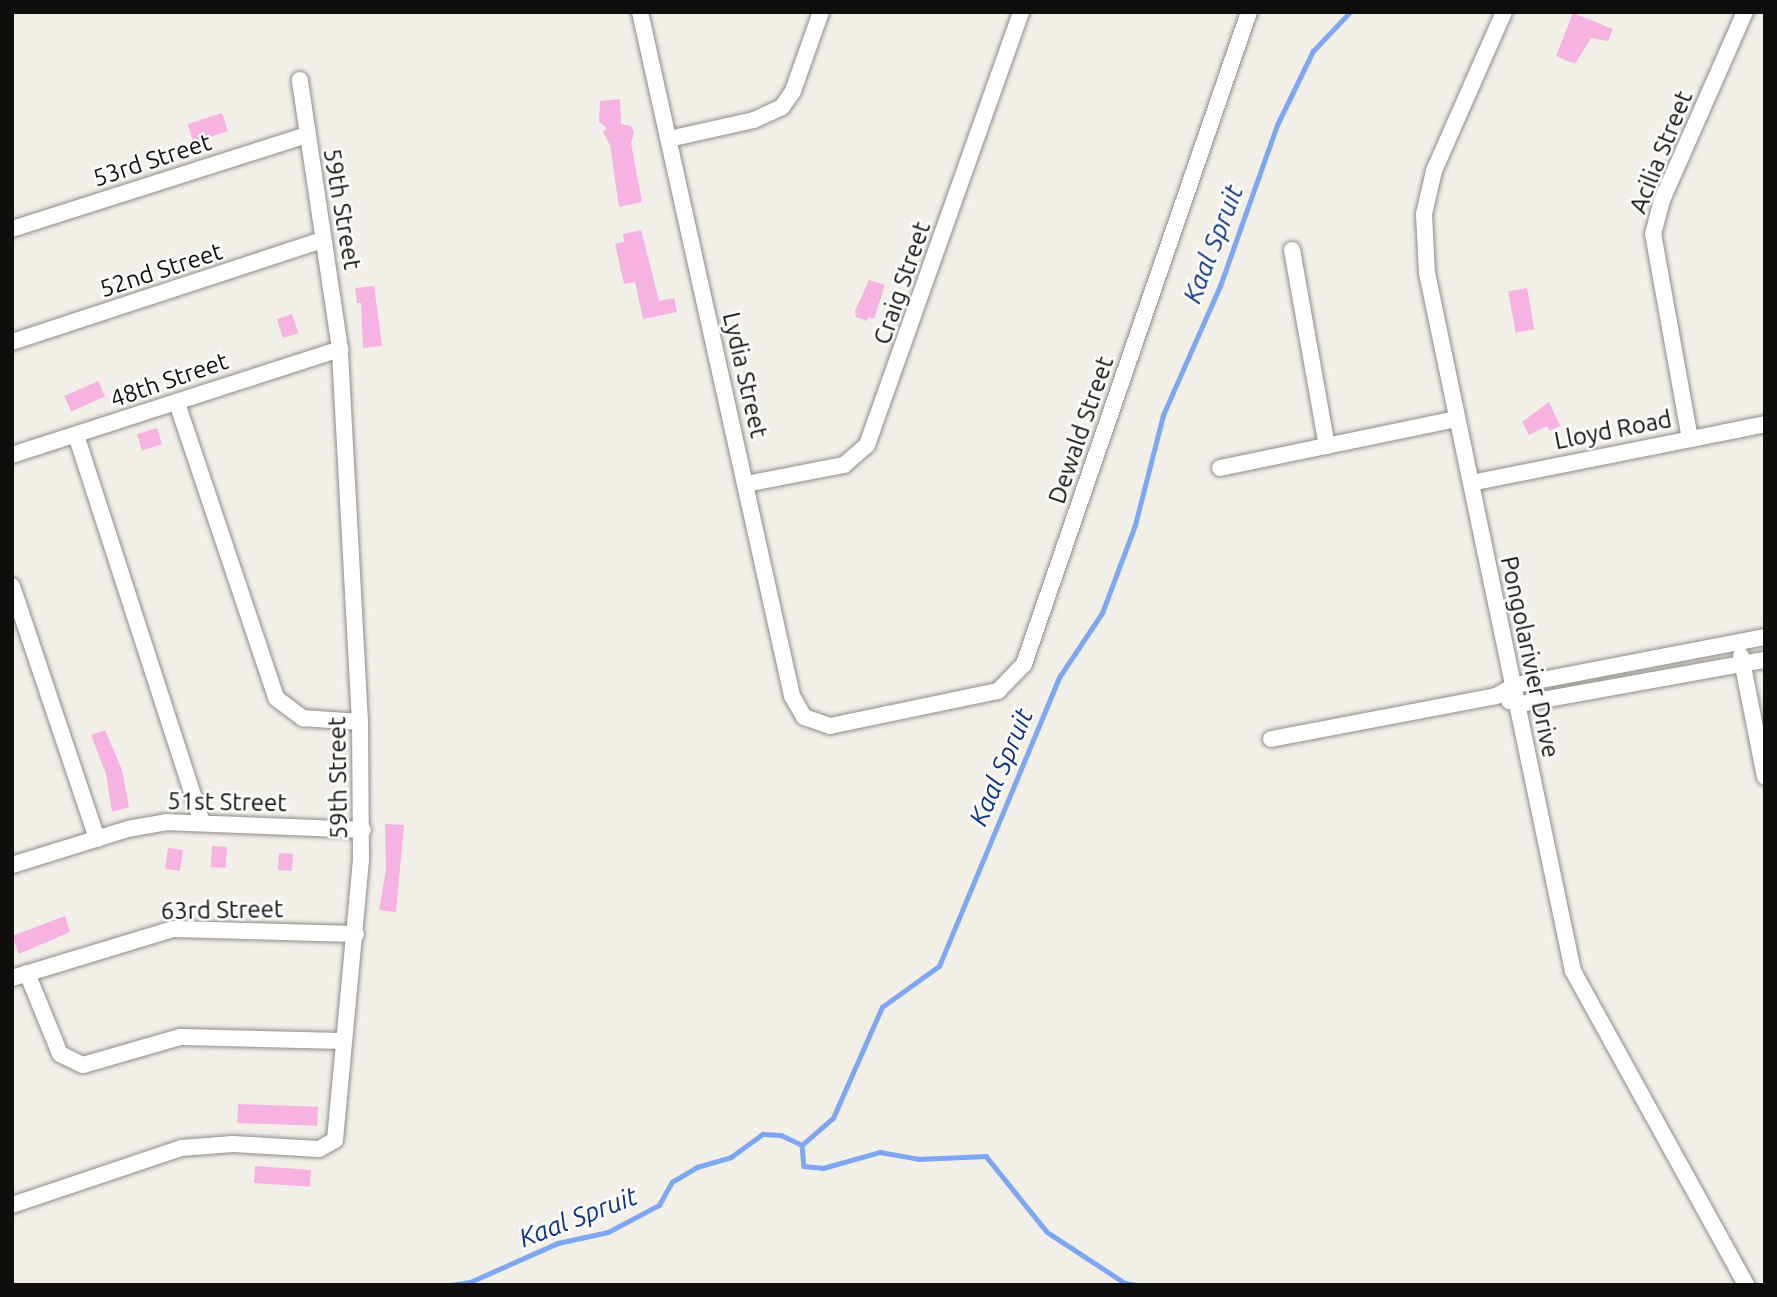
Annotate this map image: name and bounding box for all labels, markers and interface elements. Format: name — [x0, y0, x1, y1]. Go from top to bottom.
street label: Acilia Street — [1623, 87, 1699, 217]
street label: 53rd Street — [89, 127, 215, 193]
street label: 59th Street — [317, 146, 367, 272]
water label: Kaal Spruit — [1176, 180, 1250, 308]
street label: Craig Street — [868, 218, 936, 348]
street label: 52nd Street — [96, 237, 226, 303]
street label: Lydia Street — [717, 309, 773, 441]
street label: 48th Street — [106, 346, 232, 414]
street label: Dewald Street — [1042, 353, 1120, 507]
street label: Lloyd Road — [1552, 405, 1674, 455]
street label: Pongolarivier Drive — [1495, 554, 1565, 760]
water label: Kaal Spruit — [962, 704, 1040, 830]
street label: 59th Street — [323, 716, 353, 840]
street label: 51st Street — [167, 787, 287, 817]
street label: 63rd Street — [160, 895, 284, 925]
water label: Kaal Spruit — [514, 1180, 642, 1254]

